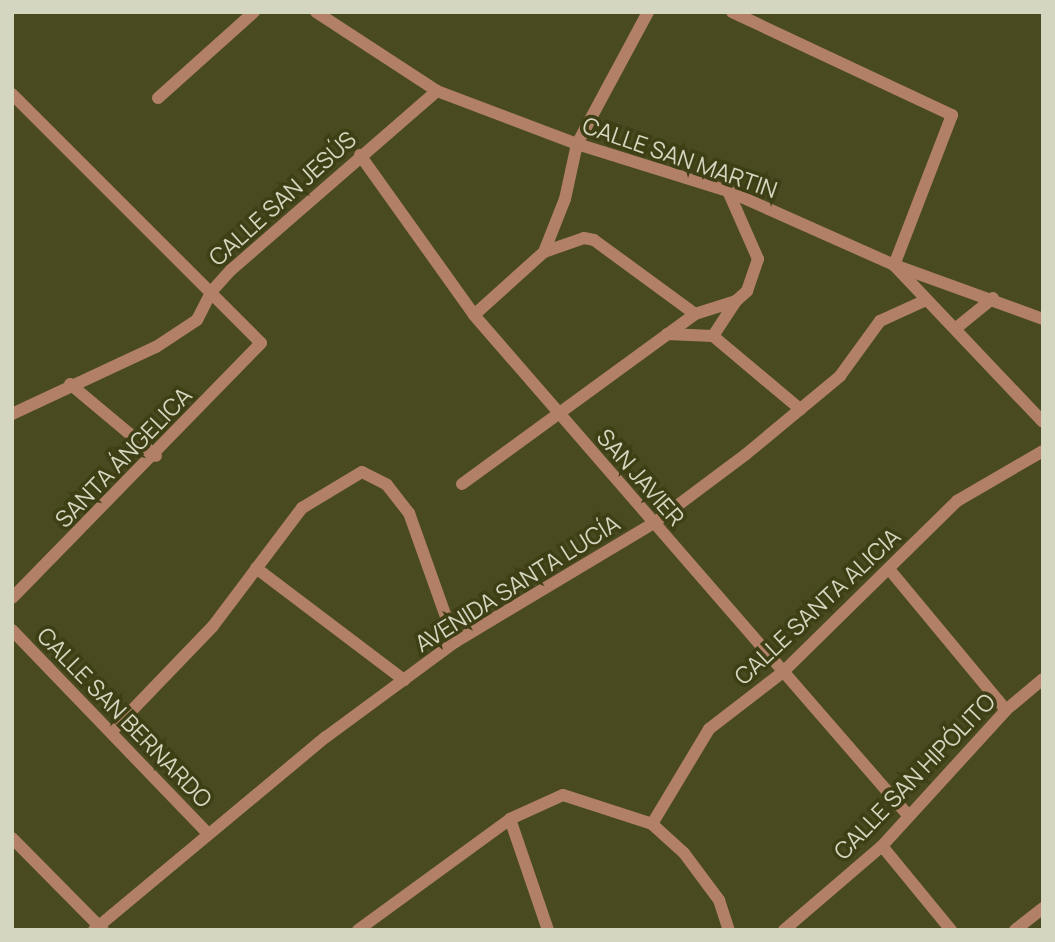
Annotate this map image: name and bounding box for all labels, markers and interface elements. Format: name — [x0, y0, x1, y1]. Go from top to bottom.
street label: CALLE SAN MARTIN — [579, 111, 781, 203]
street label: CALLE SAN JESÚS — [203, 125, 361, 271]
street label: SANTA ÁNGELICA — [49, 381, 197, 533]
street label: SAN JAVIER — [592, 423, 690, 531]
street label: AVENIDA SANTA LUCÍA — [409, 509, 625, 657]
street label: CALLE SANTA ALICIA — [728, 522, 906, 690]
street label: CALLE SAN BERNARDO — [32, 621, 218, 813]
street label: CALLE SAN HIPÓLITO — [828, 687, 1000, 865]

